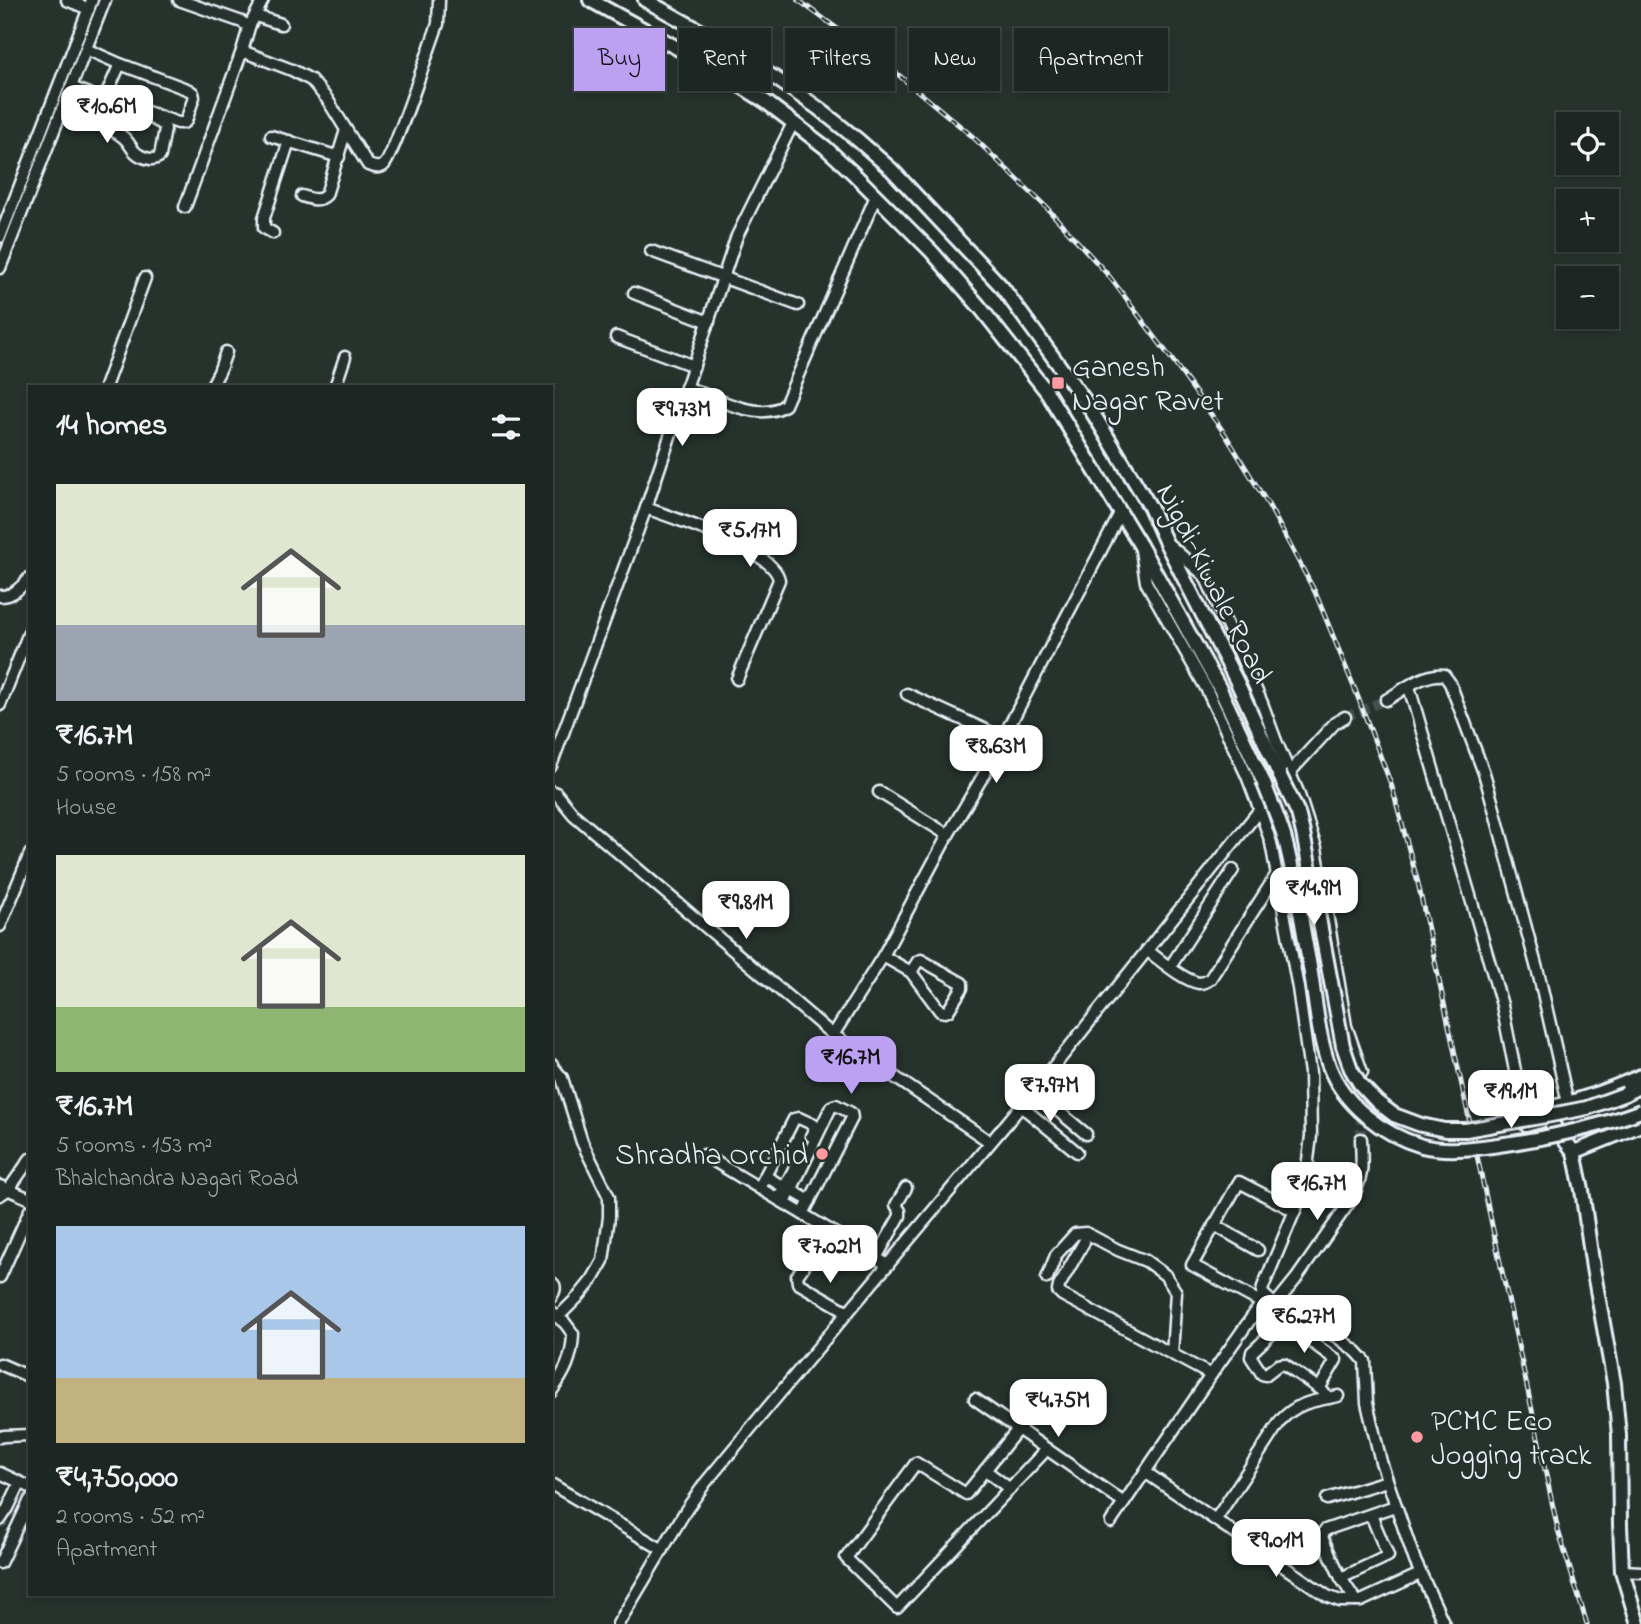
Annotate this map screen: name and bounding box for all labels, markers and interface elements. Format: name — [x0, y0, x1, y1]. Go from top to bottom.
chip: Buy — [574, 28, 665, 91]
chip: Rent — [679, 28, 771, 91]
chip: Filters — [785, 28, 895, 91]
chip: New — [909, 28, 1000, 91]
chip: Apartment — [1014, 28, 1168, 91]
pin: ₹10.6M — [50, 86, 164, 145]
text: ₹10.6M — [77, 91, 137, 124]
map controls — [1556, 112, 1619, 329]
button: locate — [1556, 112, 1619, 175]
button: + — [1556, 189, 1619, 252]
button: − — [1556, 266, 1619, 329]
place label: Ganesh Nagar Ravet — [1072, 347, 1224, 425]
marker: Ganesh Nagar Ravet — [1050, 375, 1066, 391]
pin: ₹9.73M — [625, 388, 739, 448]
text: ₹9.73M — [653, 394, 711, 427]
text: 14 homes — [56, 405, 167, 449]
icon: filters — [487, 408, 525, 446]
street label: Nigdi-Kiwale Road — [1143, 476, 1282, 692]
pin: ₹5.17M — [693, 510, 807, 569]
text: ₹5.17M — [719, 515, 781, 548]
icon: home — [228, 530, 354, 656]
text: ₹16.7M — [56, 715, 133, 759]
pin: ₹8.63M — [939, 726, 1053, 785]
text: ₹8.63M — [966, 731, 1026, 764]
text: 5 rooms · 158 m² — [56, 759, 211, 792]
text: House — [56, 792, 116, 825]
pin: ₹14.9M — [1257, 867, 1371, 927]
text: ₹14.9M — [1286, 873, 1342, 906]
pin: ₹9.81M — [689, 881, 803, 941]
text: ₹9.81M — [718, 887, 774, 920]
icon: home — [228, 901, 354, 1027]
pin: ₹16.7M — [794, 1036, 908, 1096]
text: ₹16.7M — [821, 1042, 881, 1075]
pin: ₹7.97M — [993, 1064, 1107, 1124]
text: ₹7.97M — [1021, 1070, 1079, 1103]
pin: ₹19.1M — [1454, 1070, 1568, 1130]
text: ₹19.1M — [1484, 1076, 1538, 1109]
text: ₹16.7M — [56, 1086, 133, 1130]
text: 5 rooms · 153 m² — [56, 1130, 212, 1163]
place label: Shradha Orchid — [615, 1135, 808, 1179]
marker: Shradha Orchid — [814, 1146, 830, 1162]
pin: ₹16.7M — [1260, 1162, 1374, 1222]
text: Bhalchandra Nagari Road — [56, 1163, 298, 1196]
text: ₹16.7M — [1287, 1168, 1347, 1201]
pin: ₹7.02M — [773, 1226, 887, 1285]
text: ₹7.02M — [798, 1231, 862, 1264]
icon: home — [228, 1272, 354, 1398]
pin: ₹6.27M — [1247, 1296, 1361, 1355]
text: ₹6.27M — [1272, 1301, 1336, 1334]
pin: ₹4.75M — [1001, 1380, 1115, 1439]
text: ₹4.75M — [1026, 1385, 1090, 1418]
place label: PCMC Eco Jogging track — [1431, 1401, 1592, 1479]
marker: PCMC Eco Jogging track — [1409, 1429, 1425, 1445]
text: ₹4,750,000 — [56, 1457, 178, 1501]
text: 2 rooms · 52 m² — [56, 1501, 205, 1534]
pin: ₹9.01M — [1219, 1520, 1333, 1579]
text: ₹9.01M — [1248, 1525, 1304, 1558]
text: Apartment — [56, 1534, 157, 1567]

